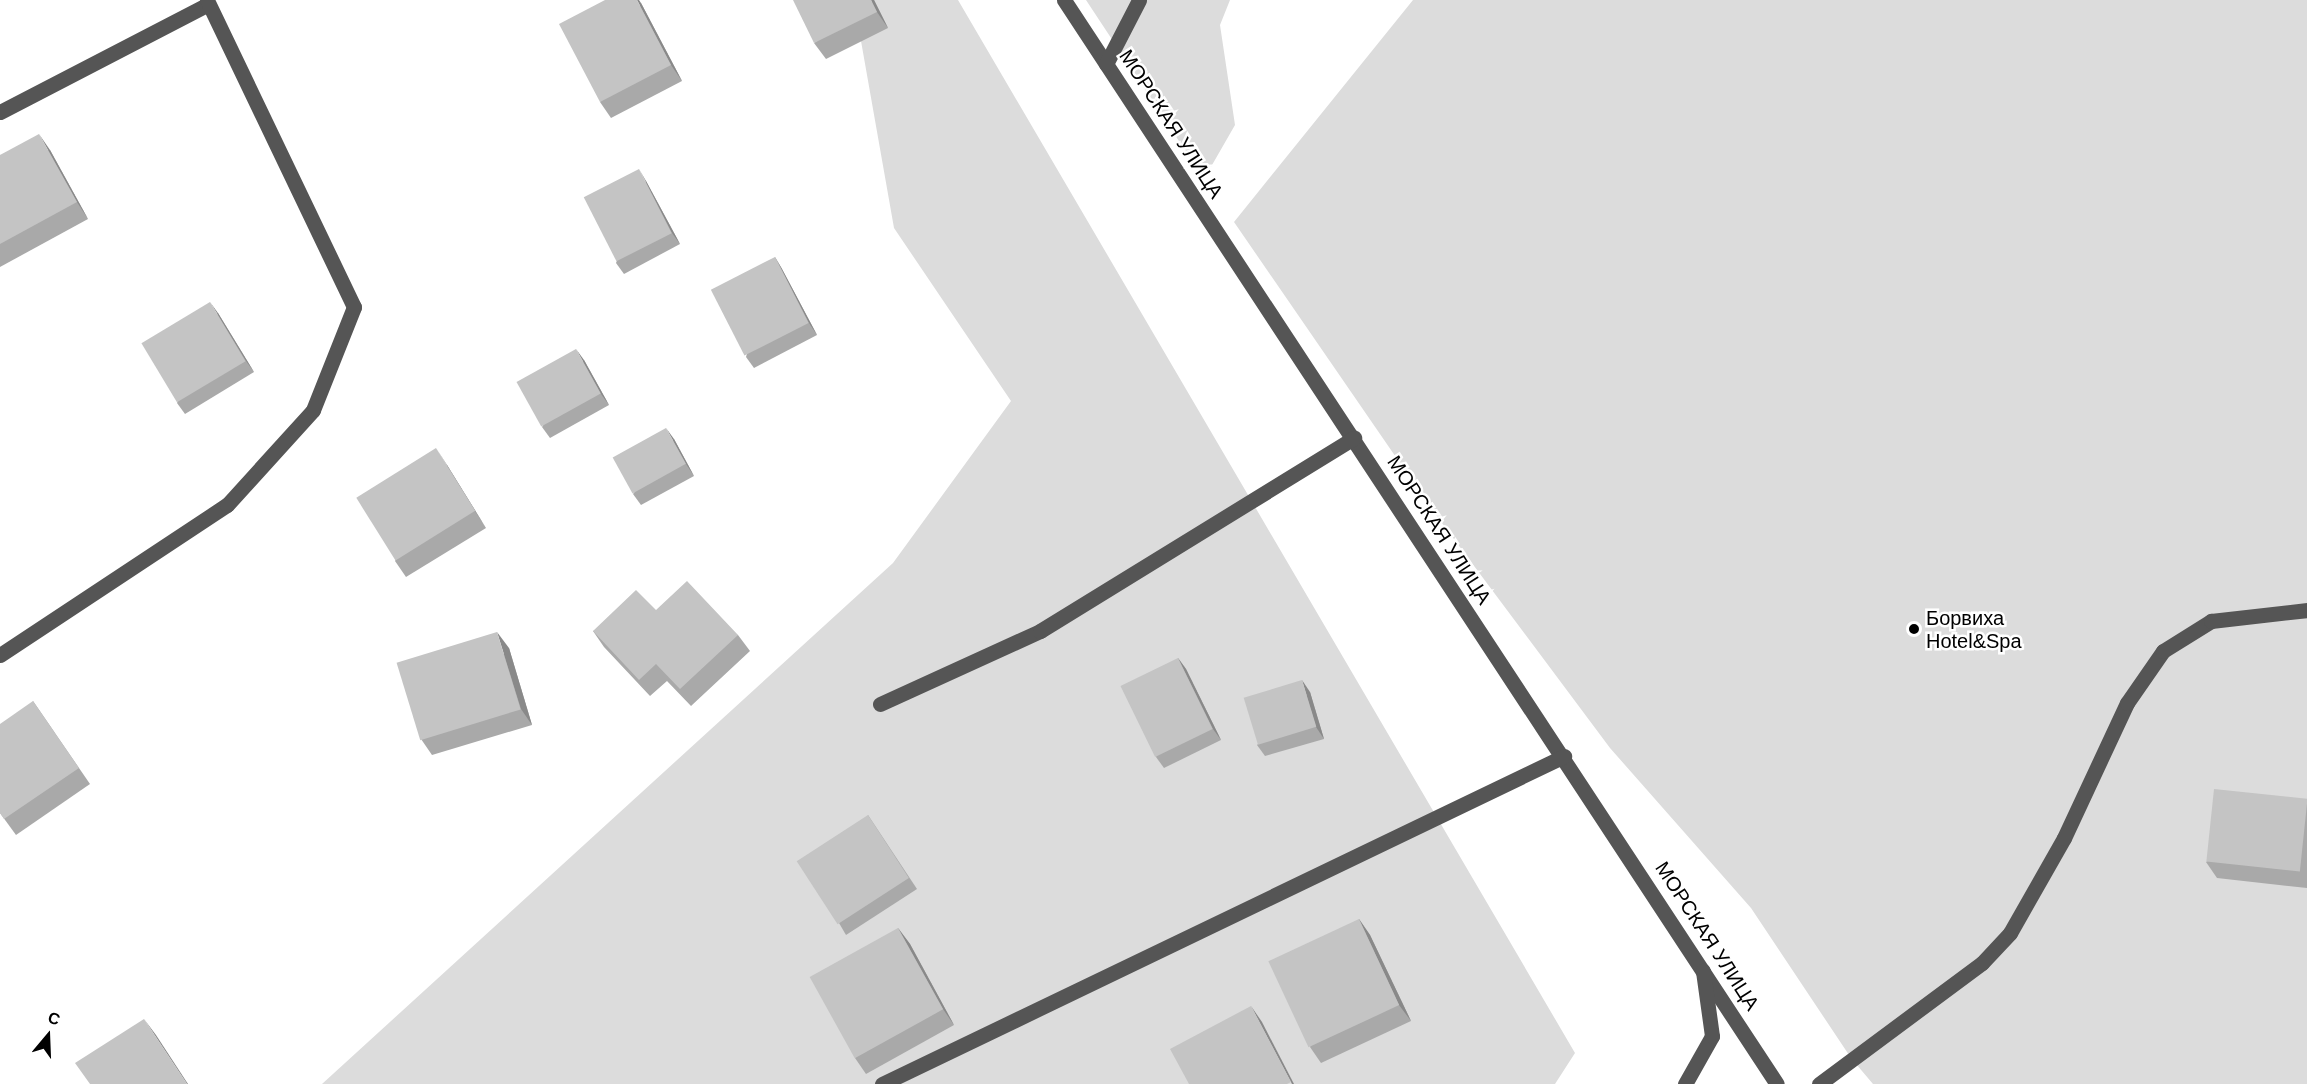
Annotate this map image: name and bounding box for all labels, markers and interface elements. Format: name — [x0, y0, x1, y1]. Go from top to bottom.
street label: МОРСКАЯ УЛИЦА — [1114, 45, 1228, 203]
street label: МОРСКАЯ УЛИЦА — [1382, 451, 1496, 609]
place label: Борвиха Hotel&Spa — [1926, 606, 2022, 653]
marker: Борвиха Hotel&Spa — [1907, 622, 1921, 636]
street label: МОРСКАЯ УЛИЦА — [1650, 857, 1764, 1015]
north arrow — [18, 1006, 78, 1066]
text: С — [46, 1009, 62, 1028]

